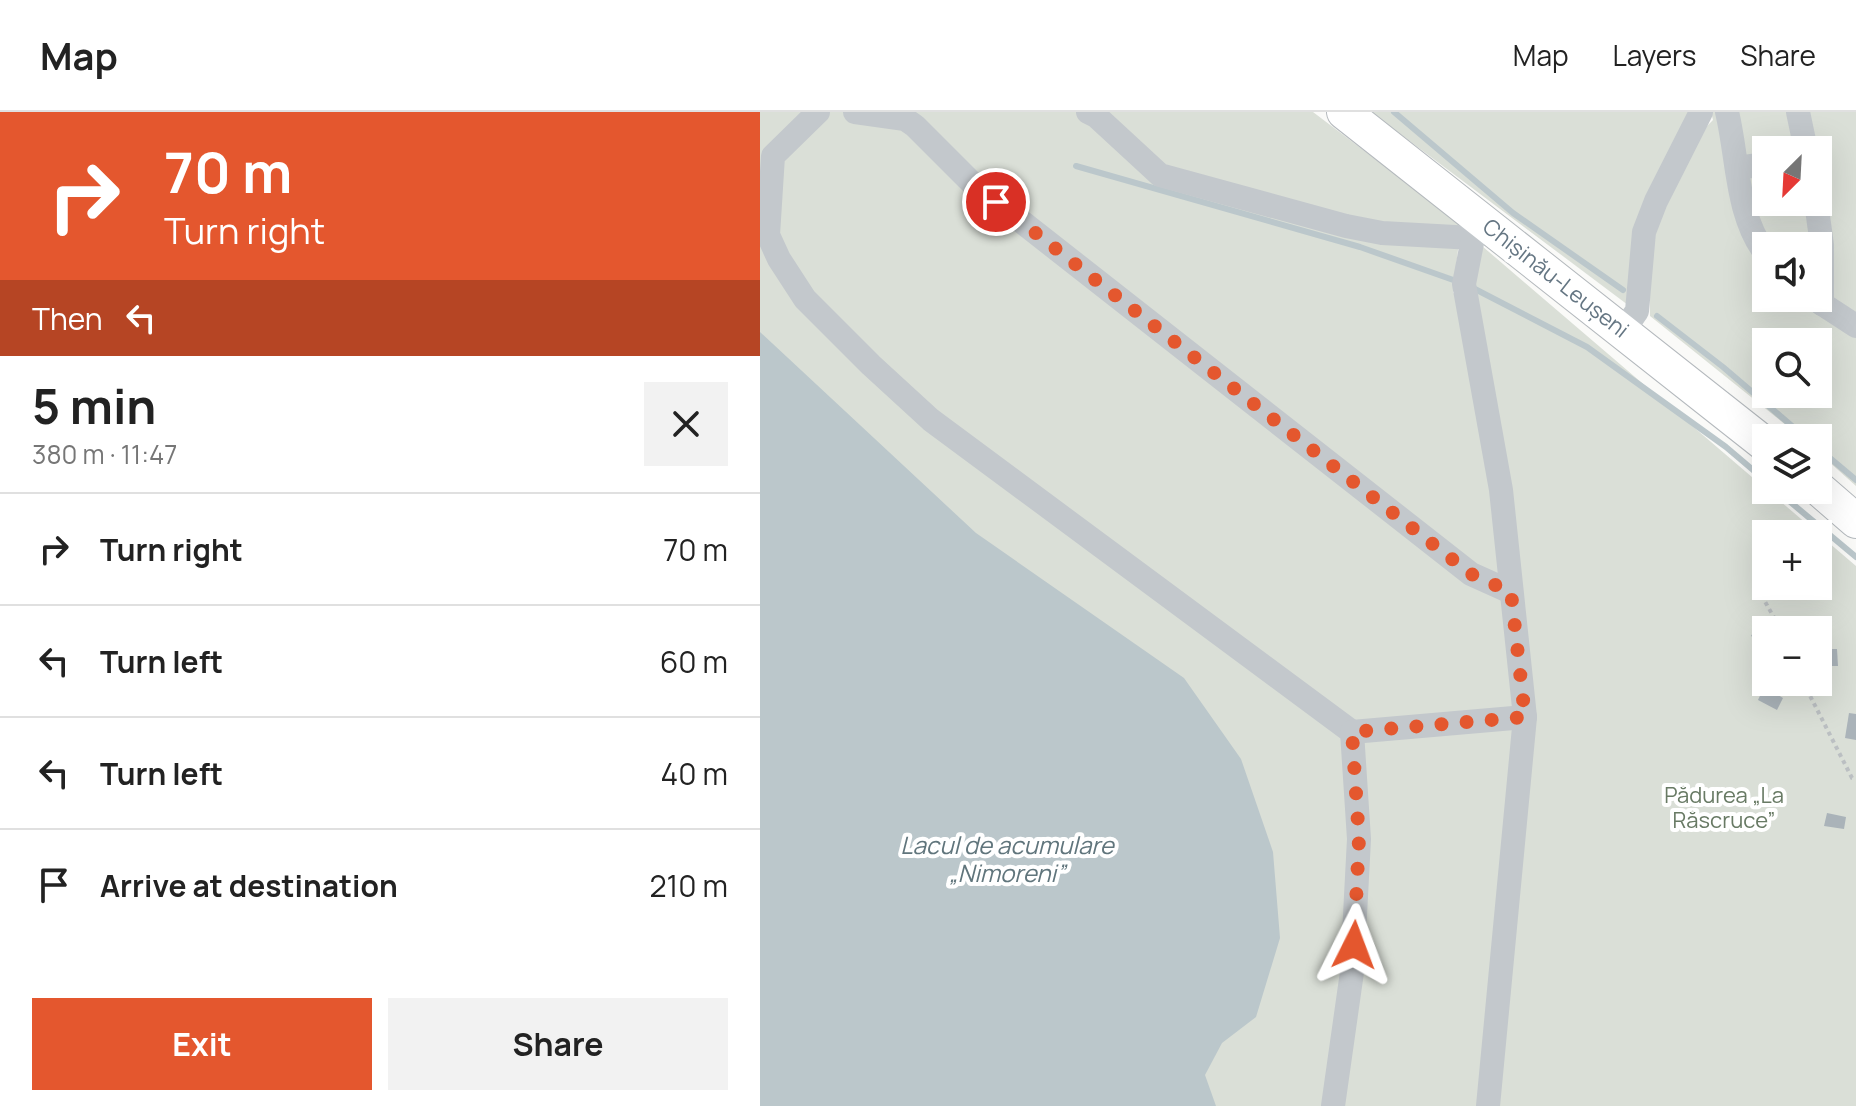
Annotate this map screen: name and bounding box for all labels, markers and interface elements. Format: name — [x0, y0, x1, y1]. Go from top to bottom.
text: Map — [40, 29, 118, 81]
text: Map — [1513, 36, 1569, 74]
text: Layers — [1613, 36, 1696, 74]
text: Share — [1740, 36, 1816, 74]
text: 70 m — [164, 133, 292, 210]
north arrow — [1752, 136, 1832, 216]
map controls — [1752, 136, 1832, 696]
icon: right — [32, 144, 136, 248]
pin — [962, 168, 1030, 236]
icon: arrive — [974, 180, 1018, 224]
text: Turn right — [164, 206, 325, 255]
street label: Chișinău-Leușeni — [1477, 211, 1635, 345]
button: sound — [1752, 232, 1832, 312]
icon: left — [119, 296, 163, 340]
text: Then — [32, 298, 103, 339]
button: search — [1752, 328, 1832, 408]
text: 5 min — [32, 373, 156, 438]
button: close — [644, 382, 728, 466]
button: layers — [1752, 424, 1832, 504]
text: 380 m · 11:47 — [32, 436, 177, 472]
button: + — [1752, 520, 1832, 600]
icon: right — [32, 527, 76, 571]
text: Turn right — [100, 529, 243, 570]
text: 70 m — [663, 529, 728, 570]
button: − — [1752, 616, 1832, 696]
icon: left — [32, 639, 76, 683]
text: Turn left — [100, 641, 223, 682]
text: 60 m — [660, 641, 728, 682]
icon: left — [32, 751, 76, 795]
text: Turn left — [100, 753, 223, 794]
text: 40 m — [661, 753, 728, 794]
park label: Pădurea „La Răscruce” — [1664, 780, 1784, 835]
water label: Lacul de acumulare „Nimoreni” — [900, 828, 1116, 889]
icon: arrive — [32, 863, 76, 907]
text: Arrive at destination — [100, 865, 398, 906]
text: 210 m — [649, 865, 728, 906]
position arrow — [1312, 903, 1396, 987]
button: Exit — [32, 998, 372, 1090]
button: Share — [388, 998, 728, 1090]

